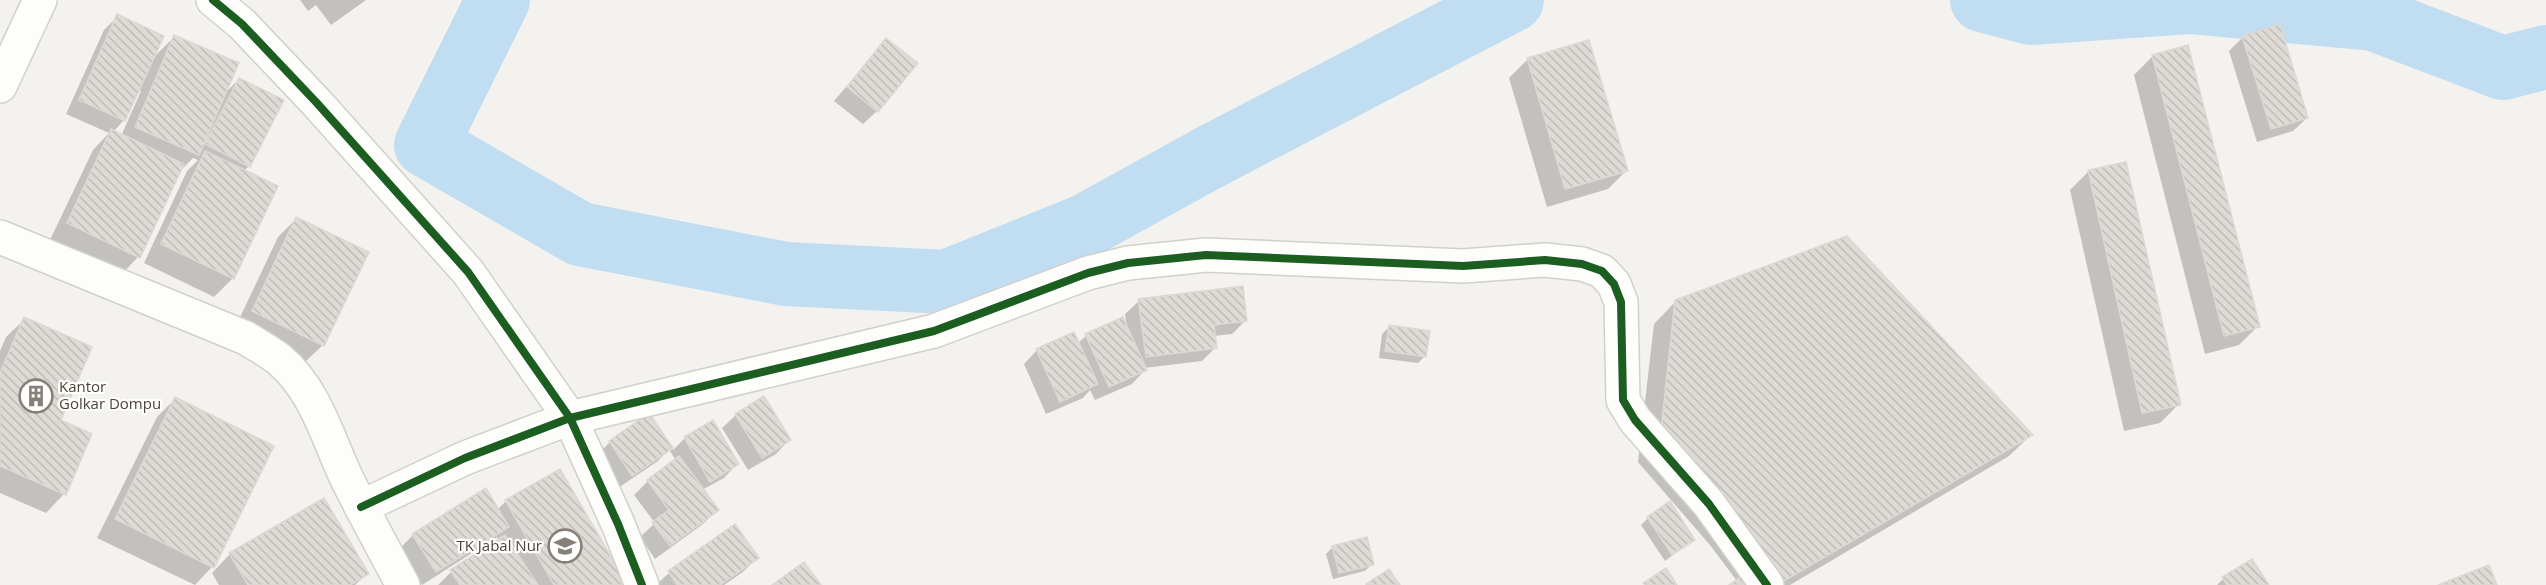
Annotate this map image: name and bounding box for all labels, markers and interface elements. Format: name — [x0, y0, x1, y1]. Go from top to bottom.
place label: Kantor Golkar Dompu — [59, 376, 161, 413]
building icon: Kantor Golkar Dompu — [18, 378, 54, 414]
school or university icon: TK Jabal Nur — [547, 528, 583, 564]
place label: TK Jabal Nur — [456, 535, 542, 555]

